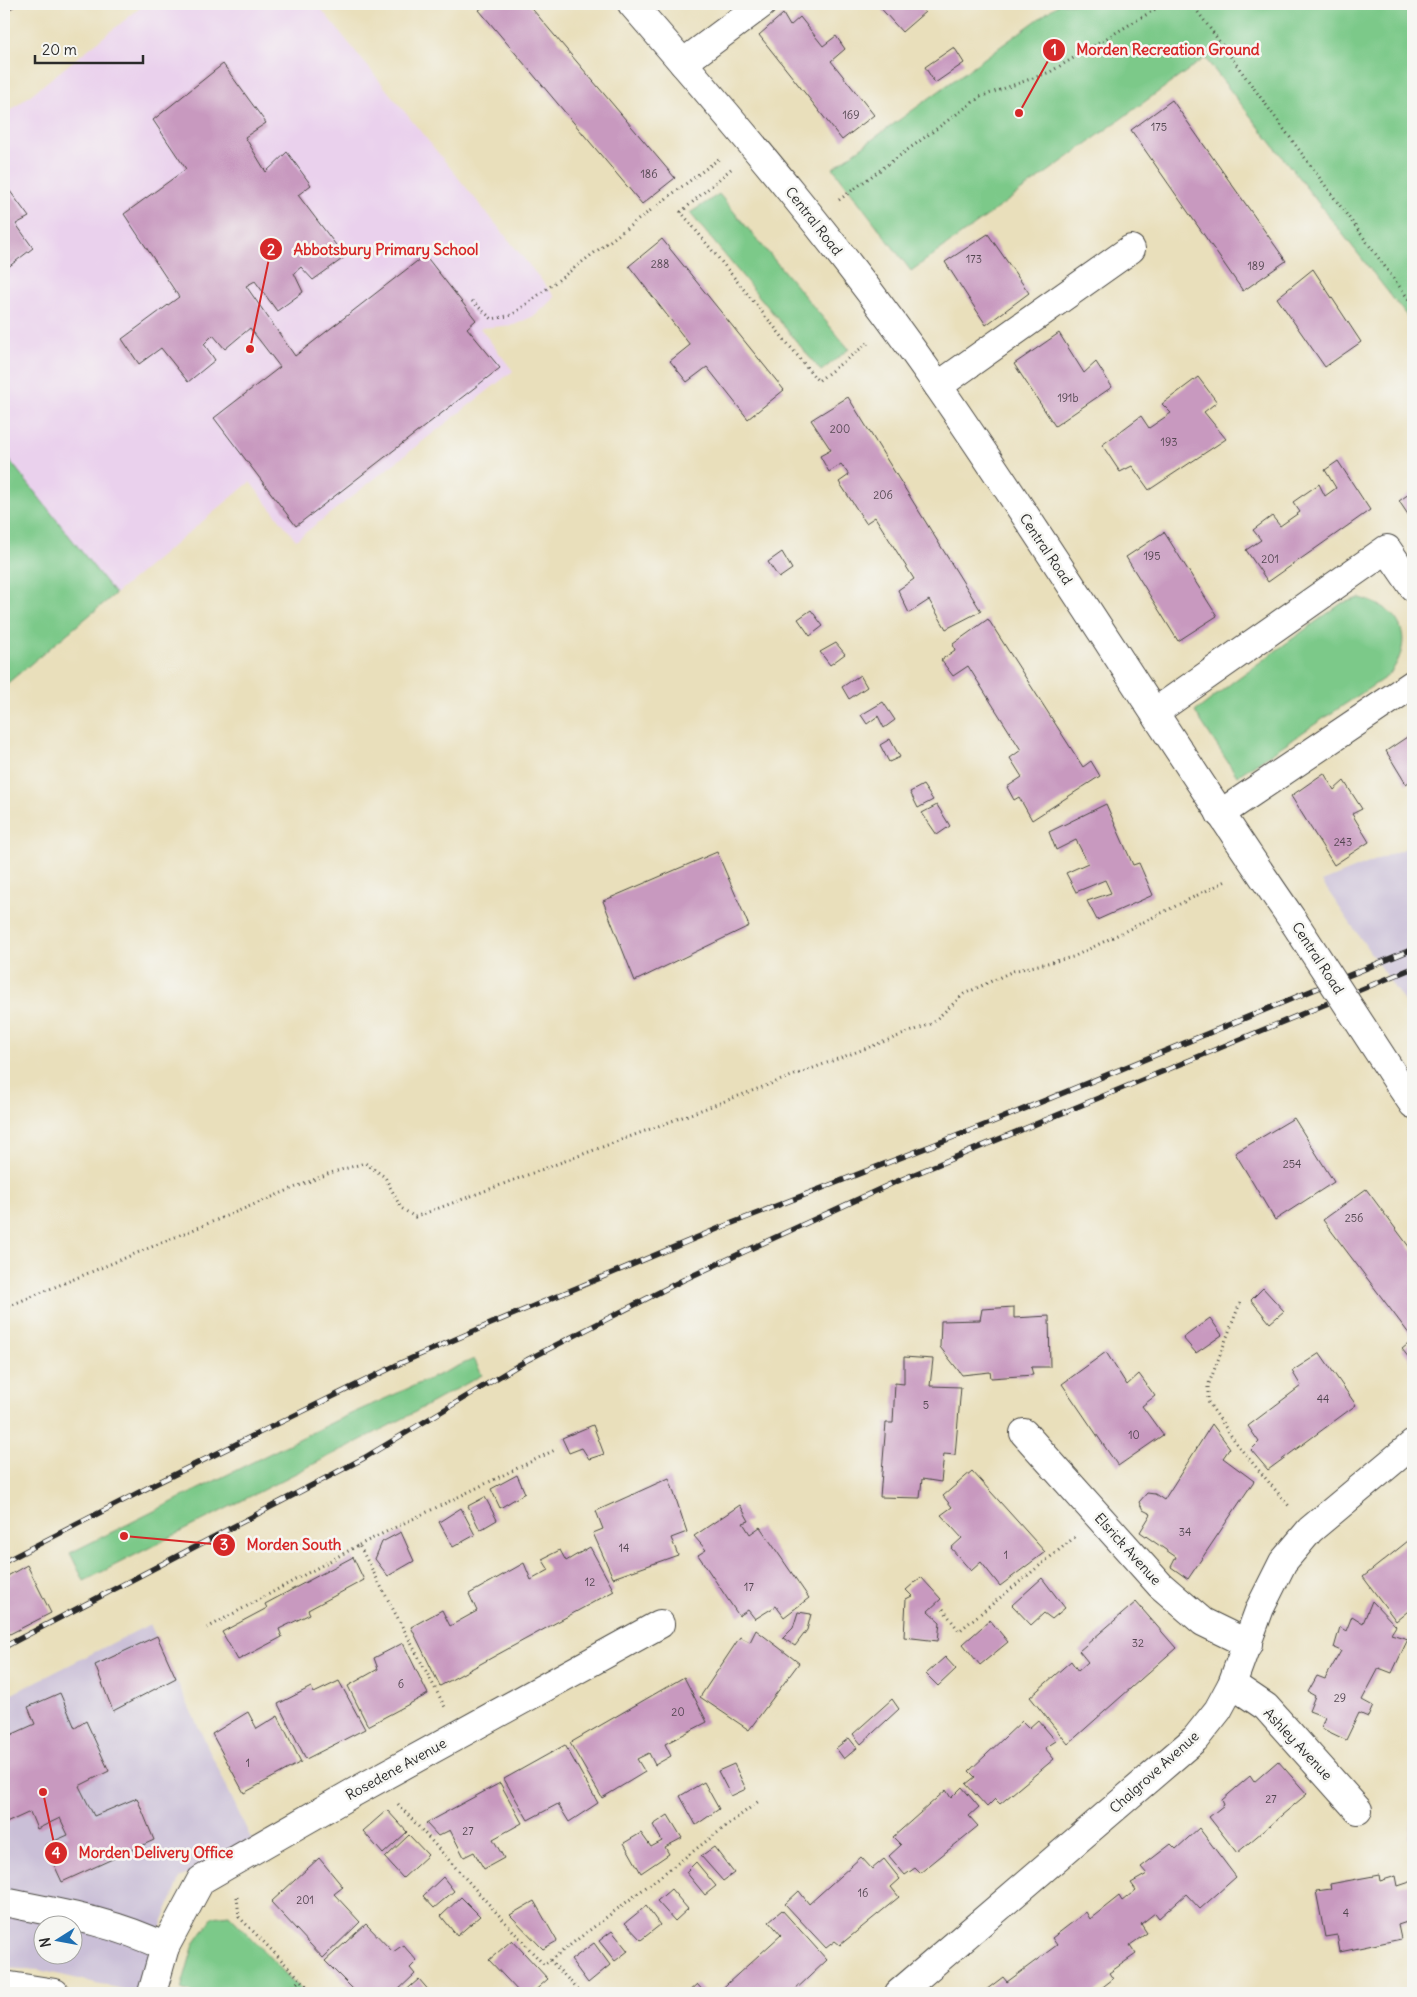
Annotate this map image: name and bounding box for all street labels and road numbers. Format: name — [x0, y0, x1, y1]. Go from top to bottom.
street label: Central Road — [782, 183, 846, 259]
street label: Central Road — [1016, 510, 1076, 588]
street label: Central Road — [1288, 919, 1348, 997]
street label: Elsrick Avenue — [1091, 1509, 1165, 1589]
street label: Ashley Avenue — [1260, 1704, 1336, 1784]
street label: Chalgrove Avenue — [1106, 1727, 1202, 1817]
street label: Rosedene Avenue — [343, 1734, 449, 1804]

